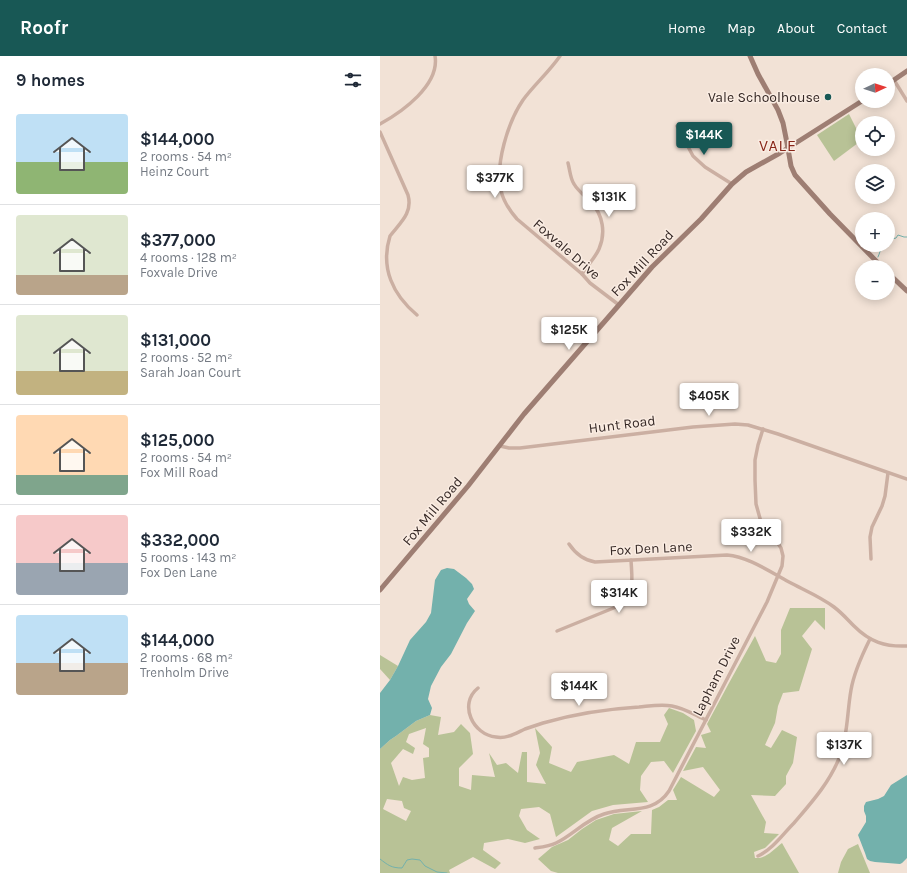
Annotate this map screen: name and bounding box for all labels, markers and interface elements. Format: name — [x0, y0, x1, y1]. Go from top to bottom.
text: Roofr — [20, 17, 68, 39]
text: Home — [668, 20, 705, 37]
text: Map — [727, 20, 755, 37]
text: About — [777, 20, 815, 37]
text: Contact — [837, 20, 887, 37]
north arrow — [855, 68, 895, 108]
map controls — [855, 68, 895, 300]
icon: filters — [342, 69, 364, 91]
text: 9 homes — [16, 70, 85, 90]
place label: Vale Schoolhouse — [708, 89, 820, 106]
marker: Vale Schoolhouse — [823, 92, 833, 102]
button: locate — [855, 116, 895, 156]
pin: $144K — [676, 122, 732, 156]
text: $144K — [685, 127, 723, 142]
text: $144,000 — [140, 129, 215, 149]
icon: home — [48, 130, 96, 178]
district label: VALE — [759, 136, 797, 155]
text: 2 rooms · 54 m² — [140, 149, 232, 164]
text: Heinz Court — [140, 164, 209, 179]
button: layers — [855, 164, 895, 204]
pin: $377K — [467, 165, 523, 199]
text: $377K — [476, 170, 514, 185]
pin: $131K — [581, 184, 637, 218]
text: $131K — [592, 189, 626, 204]
button: + — [855, 212, 895, 252]
street label: Foxvale Drive — [530, 216, 604, 283]
street label: Fox Mill Road — [607, 227, 677, 300]
text: $377,000 — [140, 230, 216, 250]
icon: home — [48, 231, 96, 279]
text: 4 rooms · 128 m² — [140, 250, 237, 265]
button: − — [855, 260, 895, 300]
text: Foxvale Drive — [140, 265, 218, 280]
pin: $125K — [541, 317, 597, 351]
text: $125K — [550, 322, 588, 337]
text: $131,000 — [140, 330, 211, 350]
icon: home — [48, 331, 96, 379]
text: 2 rooms · 52 m² — [140, 350, 232, 365]
text: Sarah Joan Court — [140, 365, 241, 380]
pin: $405K — [681, 383, 737, 417]
text: $405K — [689, 388, 729, 403]
street label: Hunt Road — [588, 412, 656, 437]
text: $125,000 — [140, 430, 215, 450]
icon: home — [48, 431, 96, 479]
text: 2 rooms · 54 m² — [140, 450, 232, 465]
text: Fox Mill Road — [140, 465, 218, 480]
street label: Fox Mill Road — [399, 473, 466, 549]
pin: $332K — [723, 519, 779, 553]
text: $332K — [730, 524, 772, 539]
text: $332,000 — [140, 530, 220, 550]
icon: home — [48, 531, 96, 579]
street label: Fox Den Lane — [609, 538, 693, 559]
text: 5 rooms · 143 m² — [140, 550, 237, 565]
text: Fox Den Lane — [140, 565, 217, 580]
pin: $314K — [591, 580, 647, 614]
text: $314K — [600, 585, 638, 600]
text: $144,000 — [140, 630, 215, 650]
icon: home — [48, 631, 96, 679]
street label: Lapham Drive — [689, 633, 744, 719]
text: 2 rooms · 68 m² — [140, 650, 233, 665]
text: Trenholm Drive — [140, 665, 229, 680]
pin: $144K — [551, 673, 607, 707]
text: $144K — [560, 678, 598, 693]
pin: $137K — [816, 732, 872, 766]
text: $137K — [826, 737, 862, 752]

